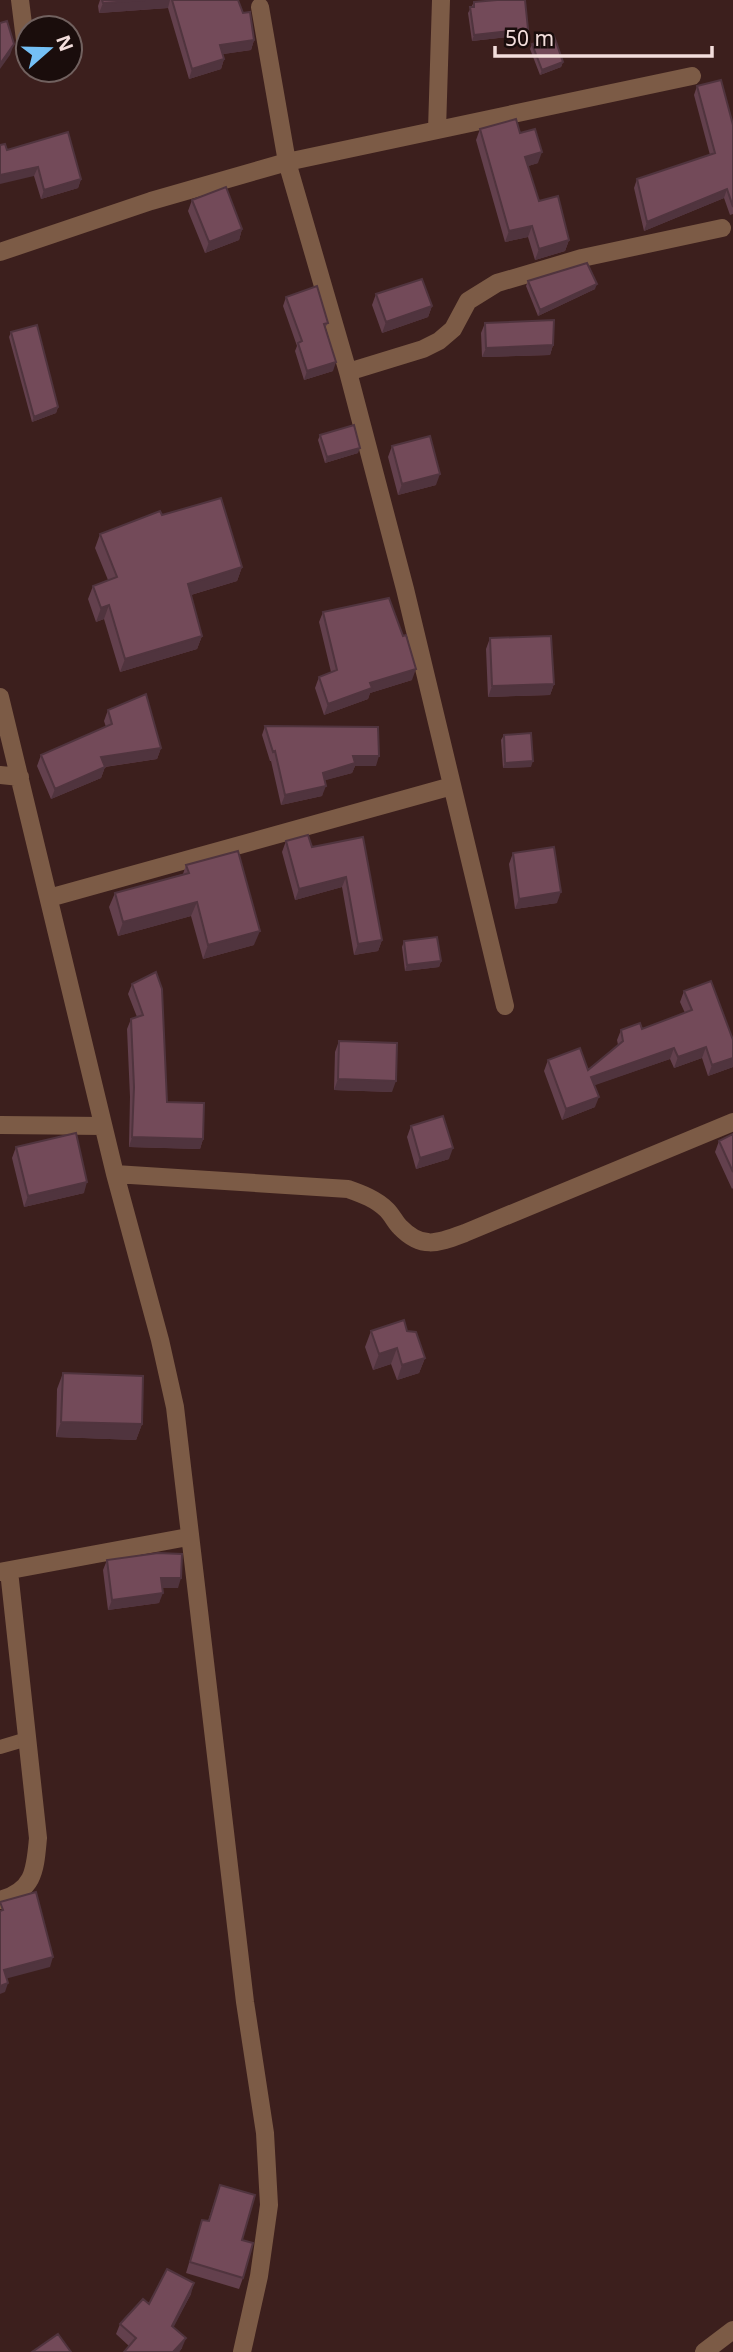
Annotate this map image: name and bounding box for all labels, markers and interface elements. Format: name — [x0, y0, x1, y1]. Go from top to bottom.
north arrow — [14, 14, 84, 84]
scale bar — [495, 14, 712, 58]
text: 50 m — [505, 24, 554, 52]
text: N — [50, 31, 80, 55]

